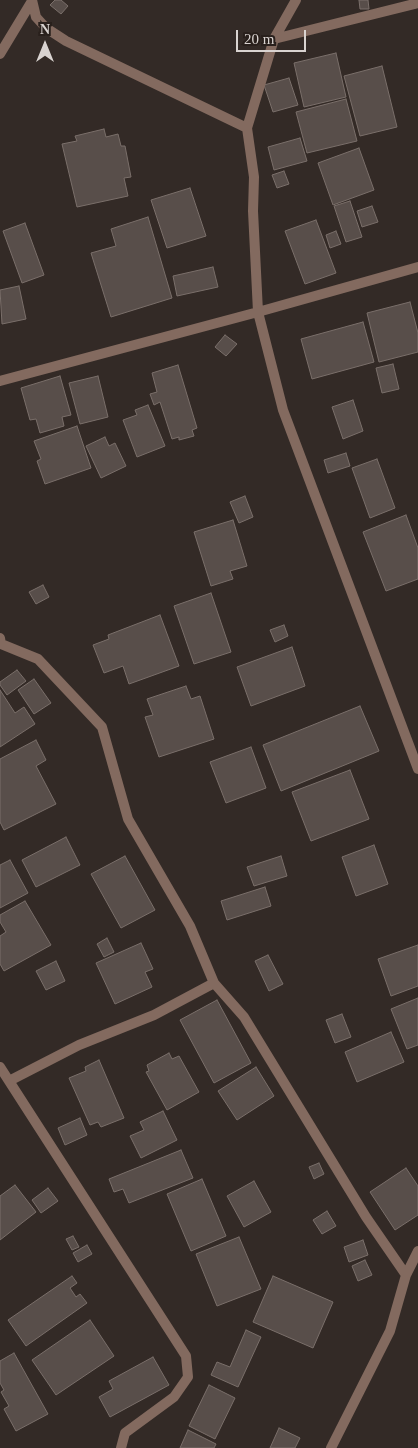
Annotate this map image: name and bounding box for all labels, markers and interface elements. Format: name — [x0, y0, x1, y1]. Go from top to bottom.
north arrow — [20, 20, 70, 70]
scale bar — [238, 20, 308, 52]
text: N — [40, 22, 50, 37]
text: 20 m — [244, 31, 274, 47]

